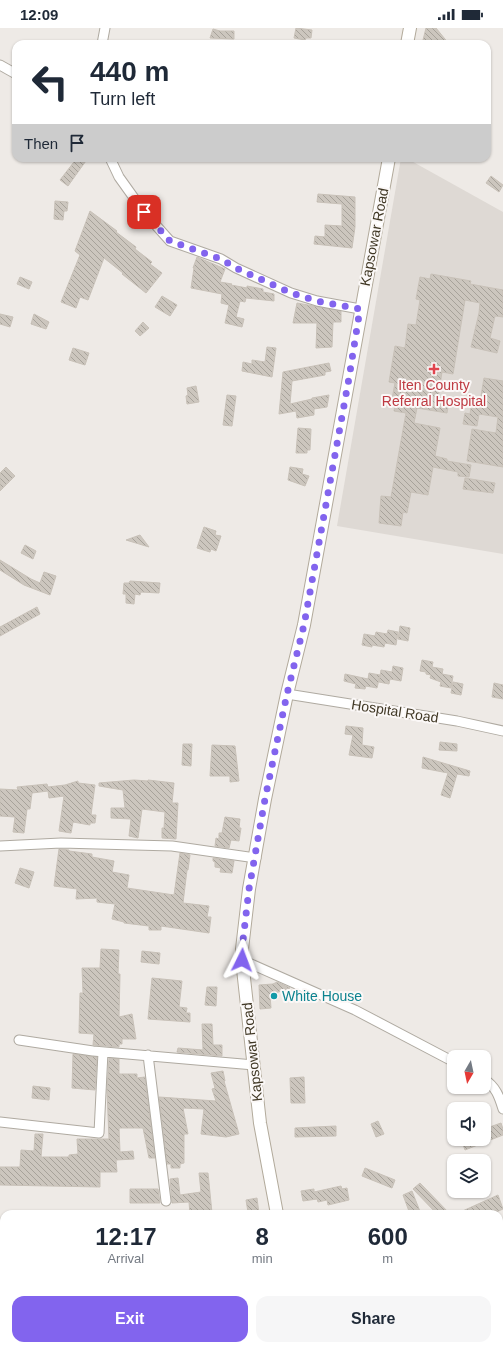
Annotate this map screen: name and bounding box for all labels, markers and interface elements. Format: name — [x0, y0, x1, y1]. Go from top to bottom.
text: 12:09 — [20, 6, 58, 23]
icon: left — [24, 56, 76, 108]
text: 440 m — [90, 56, 169, 87]
text: Turn left — [90, 89, 155, 109]
icon: arrive — [66, 132, 88, 154]
text: Then — [24, 135, 58, 152]
street label: Kapsowar Road — [357, 187, 391, 287]
pin — [127, 195, 161, 229]
icon: arrive — [133, 201, 155, 223]
marker: Iten County Referral Hospital — [428, 363, 440, 375]
place label: Iten County Referral Hospital — [382, 377, 486, 409]
street label: Hospital Road — [350, 696, 440, 726]
position arrow — [221, 939, 263, 981]
place label: White House — [282, 988, 362, 1004]
marker: White House — [269, 991, 279, 1001]
street label: Kapsowar Road — [239, 1002, 265, 1102]
north arrow — [447, 1050, 491, 1094]
map controls — [447, 1050, 491, 1198]
button: sound — [447, 1102, 491, 1146]
button: layers — [447, 1154, 491, 1198]
text: 12:17 — [95, 1223, 157, 1250]
text: 8 — [255, 1223, 269, 1250]
text: 600 — [368, 1223, 408, 1250]
text: Arrival — [107, 1251, 144, 1266]
text: min — [252, 1251, 273, 1266]
text: m — [382, 1251, 393, 1266]
button: Exit — [12, 1296, 248, 1342]
button: Share — [256, 1296, 491, 1342]

